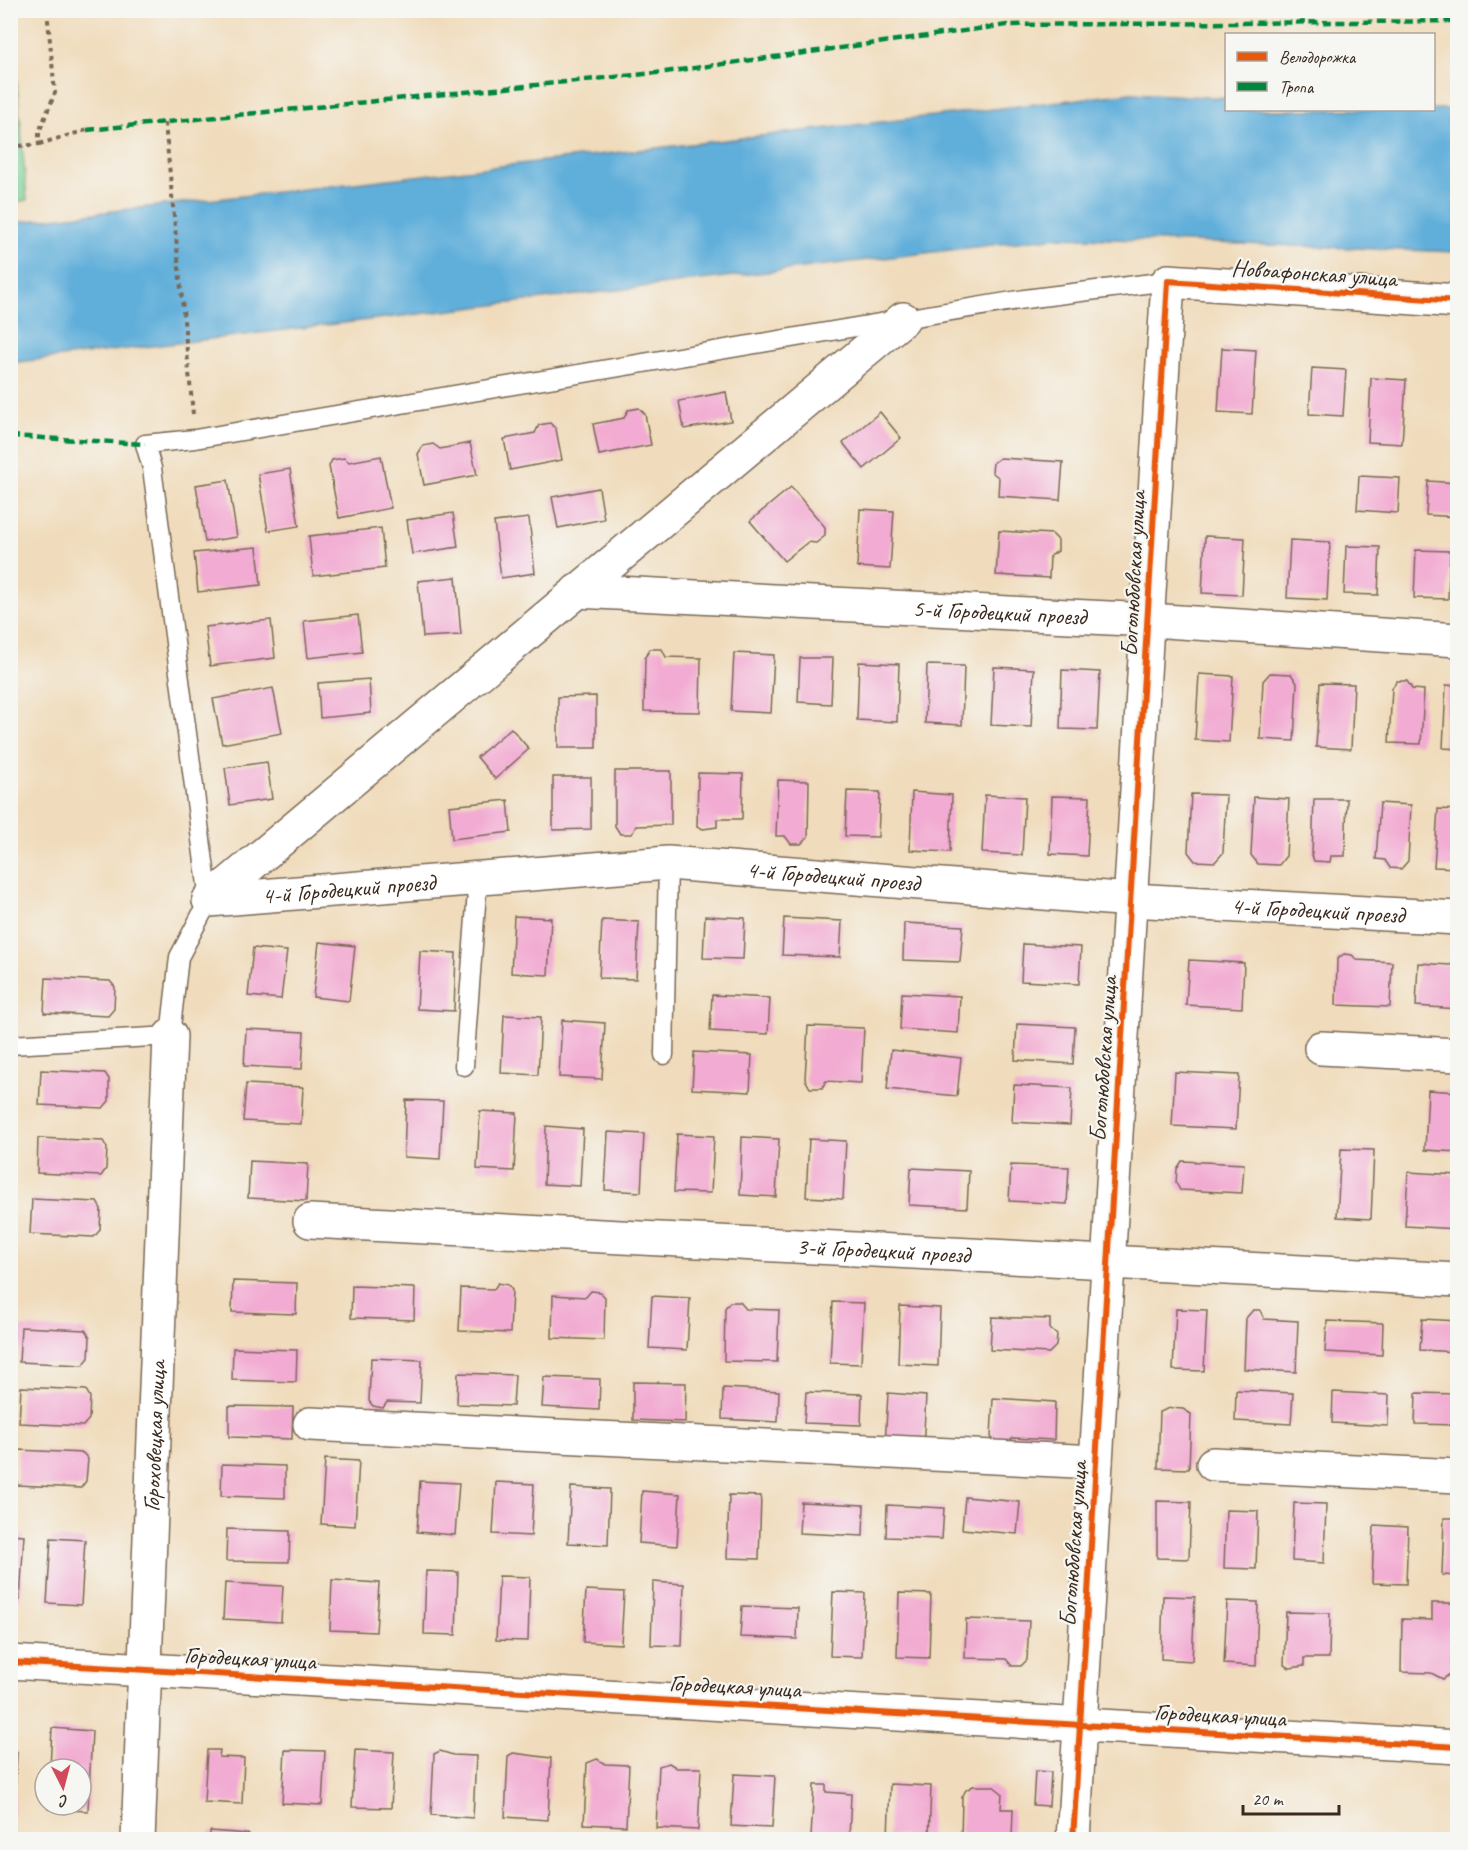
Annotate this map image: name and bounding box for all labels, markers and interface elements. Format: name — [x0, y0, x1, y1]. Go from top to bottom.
legend — [1225, 33, 1435, 111]
text: Велодорожка — [1279, 46, 1357, 68]
text: Тропа — [1279, 76, 1315, 98]
street label: Новоафонская улица — [1230, 252, 1400, 294]
street label: Боголюбовская улица — [1114, 488, 1152, 657]
street label: 5-й Городецкий проезд — [912, 593, 1089, 632]
street label: 4-й Городецкий проезд — [745, 854, 923, 898]
street label: 4-й Городецкий проезд — [261, 867, 439, 911]
street label: 4-й Городецкий проезд — [1230, 891, 1408, 930]
street label: Боголюбовская улица — [1082, 973, 1124, 1143]
street label: 3-й Городецкий проезд — [796, 1231, 973, 1270]
street label: Гороховецкая улица — [136, 1358, 172, 1512]
street label: Боголюбовская улица — [1052, 1458, 1094, 1628]
street label: Городецкая улица — [183, 1640, 318, 1676]
street label: Городецкая улица — [668, 1668, 803, 1704]
street label: Городецкая улица — [1153, 1697, 1288, 1733]
north arrow — [33, 1757, 93, 1817]
scale bar — [1243, 1778, 1339, 1816]
text: 20 m — [1252, 1788, 1285, 1810]
text: С — [57, 1791, 69, 1812]

